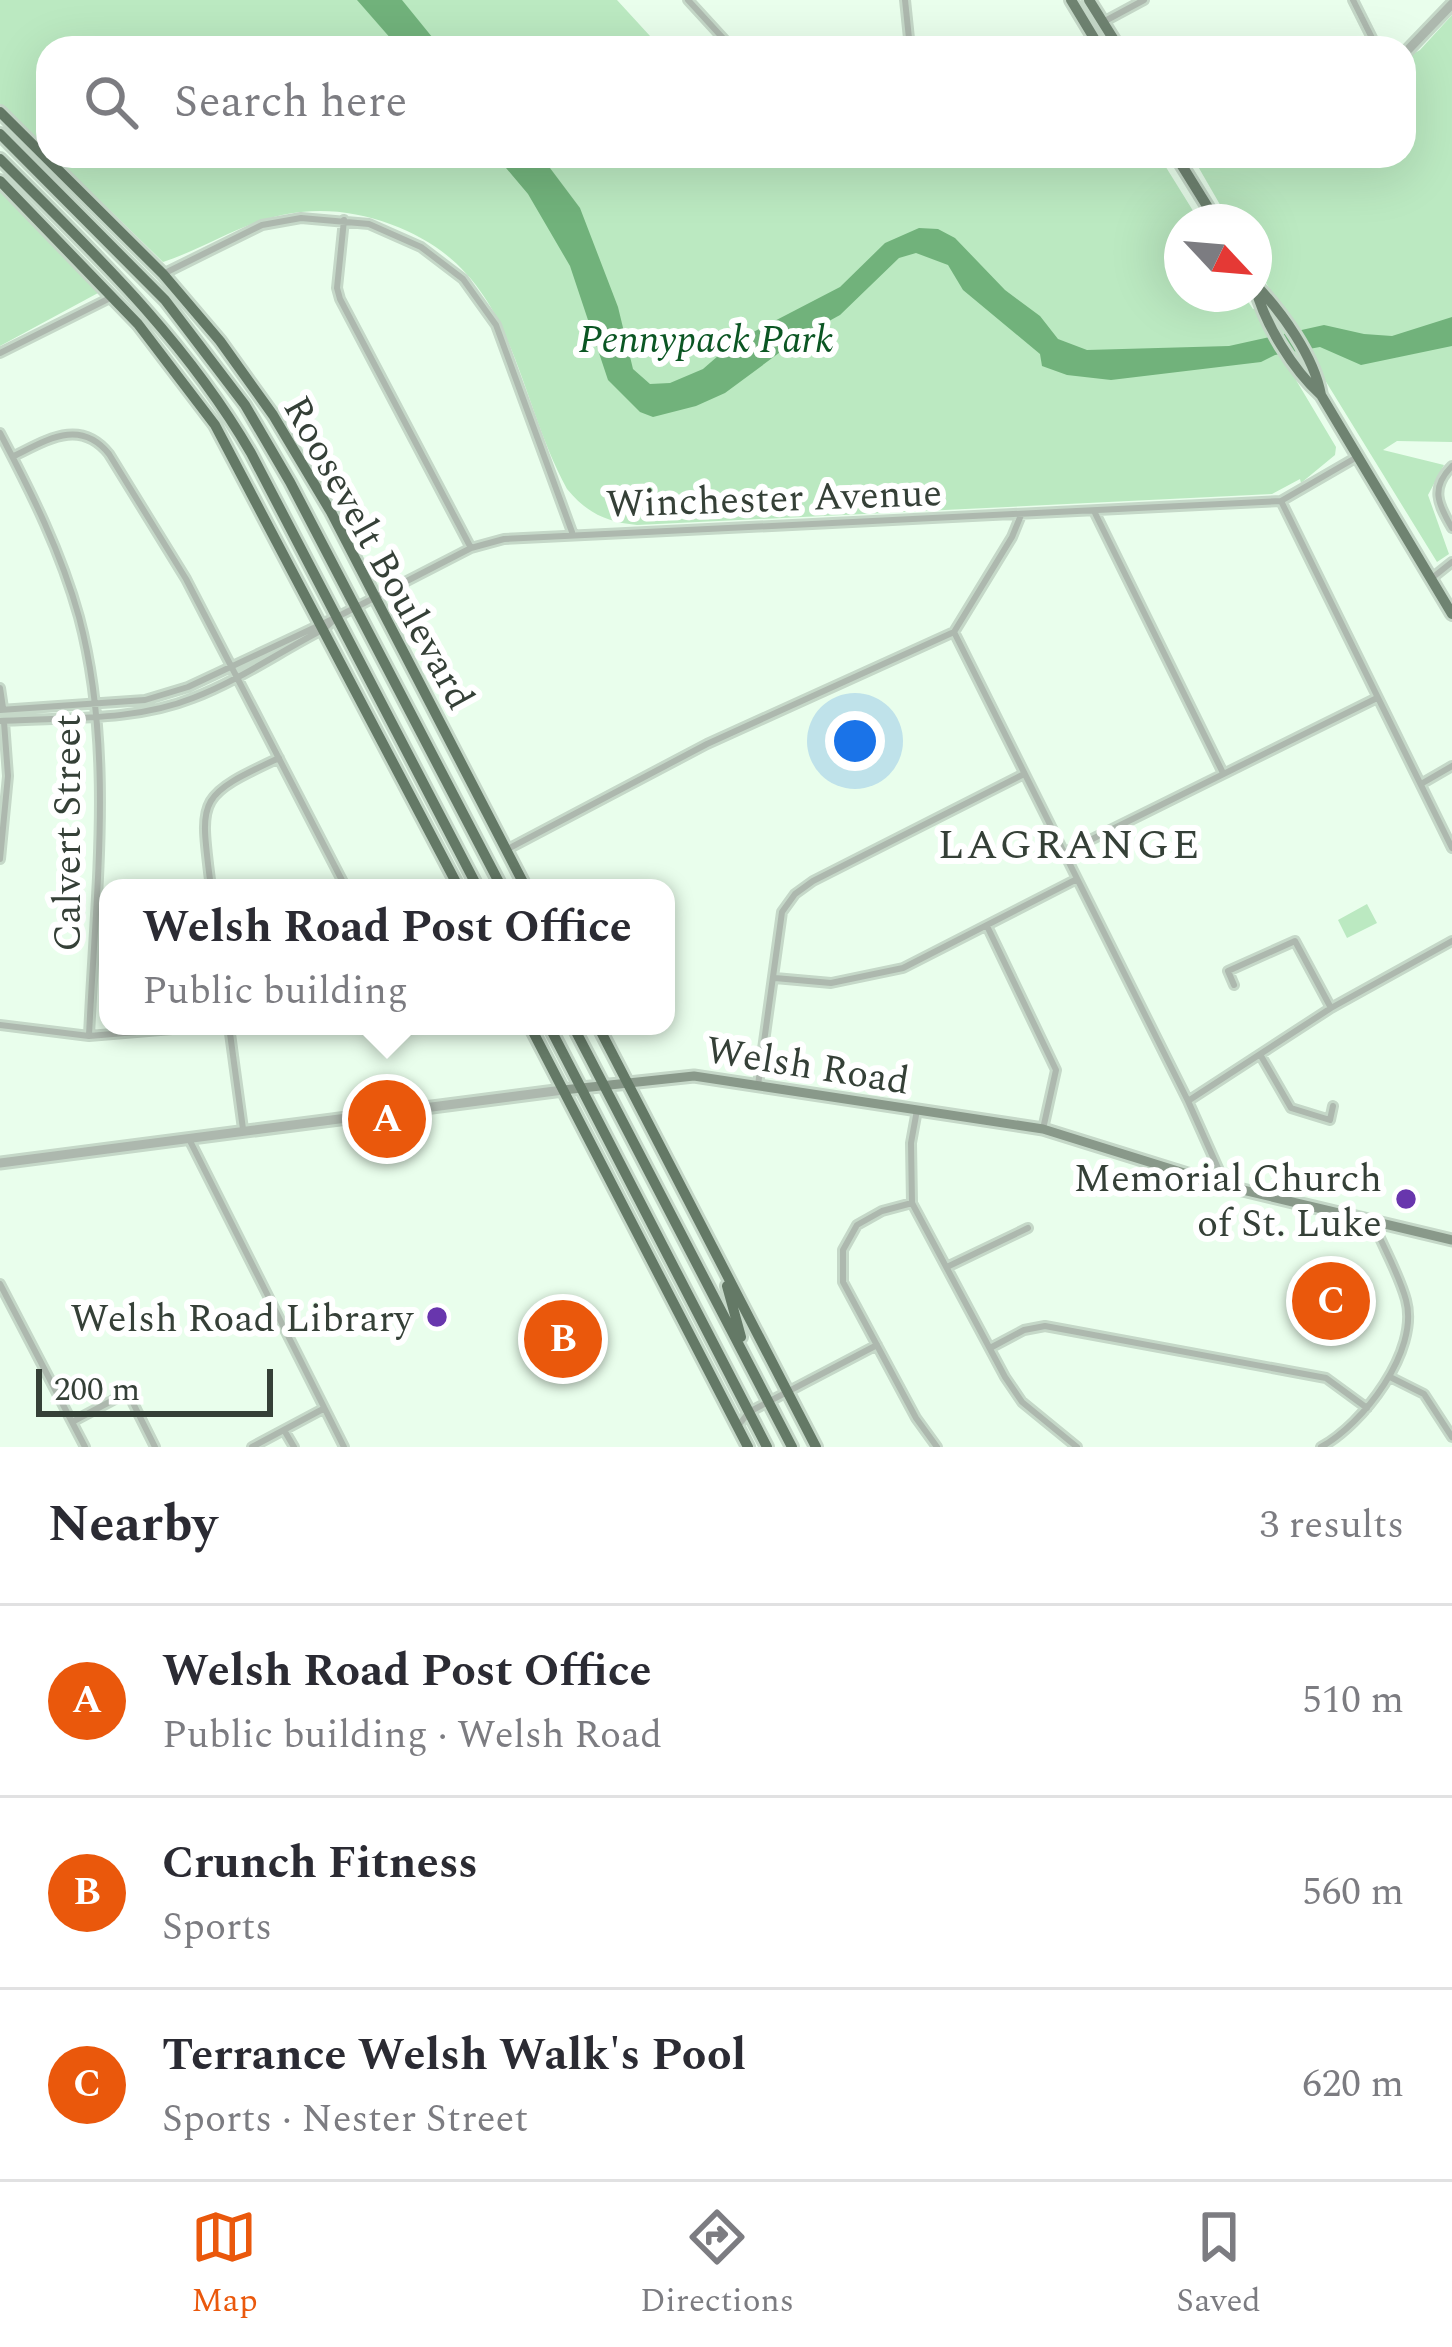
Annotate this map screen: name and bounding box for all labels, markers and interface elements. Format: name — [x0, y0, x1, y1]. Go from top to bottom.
search box — [36, 36, 1416, 168]
text: Search here — [174, 68, 407, 137]
icon: search — [78, 69, 144, 135]
north arrow — [1164, 204, 1272, 312]
park label: Pennypack Park — [579, 311, 833, 370]
street label: Roosevelt Boulevard — [267, 385, 489, 721]
street label: Winchester Avenue — [605, 464, 943, 535]
your location — [825, 711, 885, 771]
street label: Calvert Street — [39, 714, 98, 952]
district label: LAGRANGE — [938, 814, 1202, 877]
popup — [99, 879, 675, 1035]
text: Welsh Road Post Office — [142, 893, 632, 962]
text: Public building — [142, 962, 408, 1021]
street label: Welsh Road — [702, 1021, 913, 1112]
pin: A — [348, 1074, 426, 1164]
place label: Memorial Church of St. Luke — [1074, 1150, 1382, 1254]
marker: Memorial Church of St. Luke — [1393, 1186, 1419, 1212]
pin: C — [1292, 1256, 1370, 1346]
place label: Welsh Road Library — [70, 1290, 414, 1349]
pin: B — [524, 1294, 602, 1384]
marker: Welsh Road Library — [424, 1304, 450, 1330]
scale bar — [36, 1363, 273, 1416]
text: 200 m — [54, 1365, 140, 1415]
text: Nearby — [48, 1486, 217, 1564]
text: 3 results — [1260, 1496, 1404, 1555]
text: Welsh Road Post Office — [162, 1637, 652, 1706]
text: A — [72, 1671, 102, 1730]
text: 510 m — [1302, 1671, 1404, 1730]
text: Public building · Welsh Road — [162, 1706, 662, 1765]
text: Crunch Fitness — [162, 1829, 478, 1898]
text: B — [73, 1863, 101, 1922]
text: 560 m — [1302, 1863, 1404, 1922]
text: Sports — [162, 1898, 272, 1957]
text: Terrance Welsh Walk's Pool — [162, 2021, 746, 2090]
text: C — [73, 2055, 101, 2114]
text: 620 m — [1302, 2055, 1404, 2114]
text: Sports · Nester Street — [162, 2090, 528, 2149]
tab: Map — [191, 2204, 258, 2326]
tab: Directions — [640, 2204, 794, 2326]
tab: Saved — [1176, 2204, 1261, 2326]

